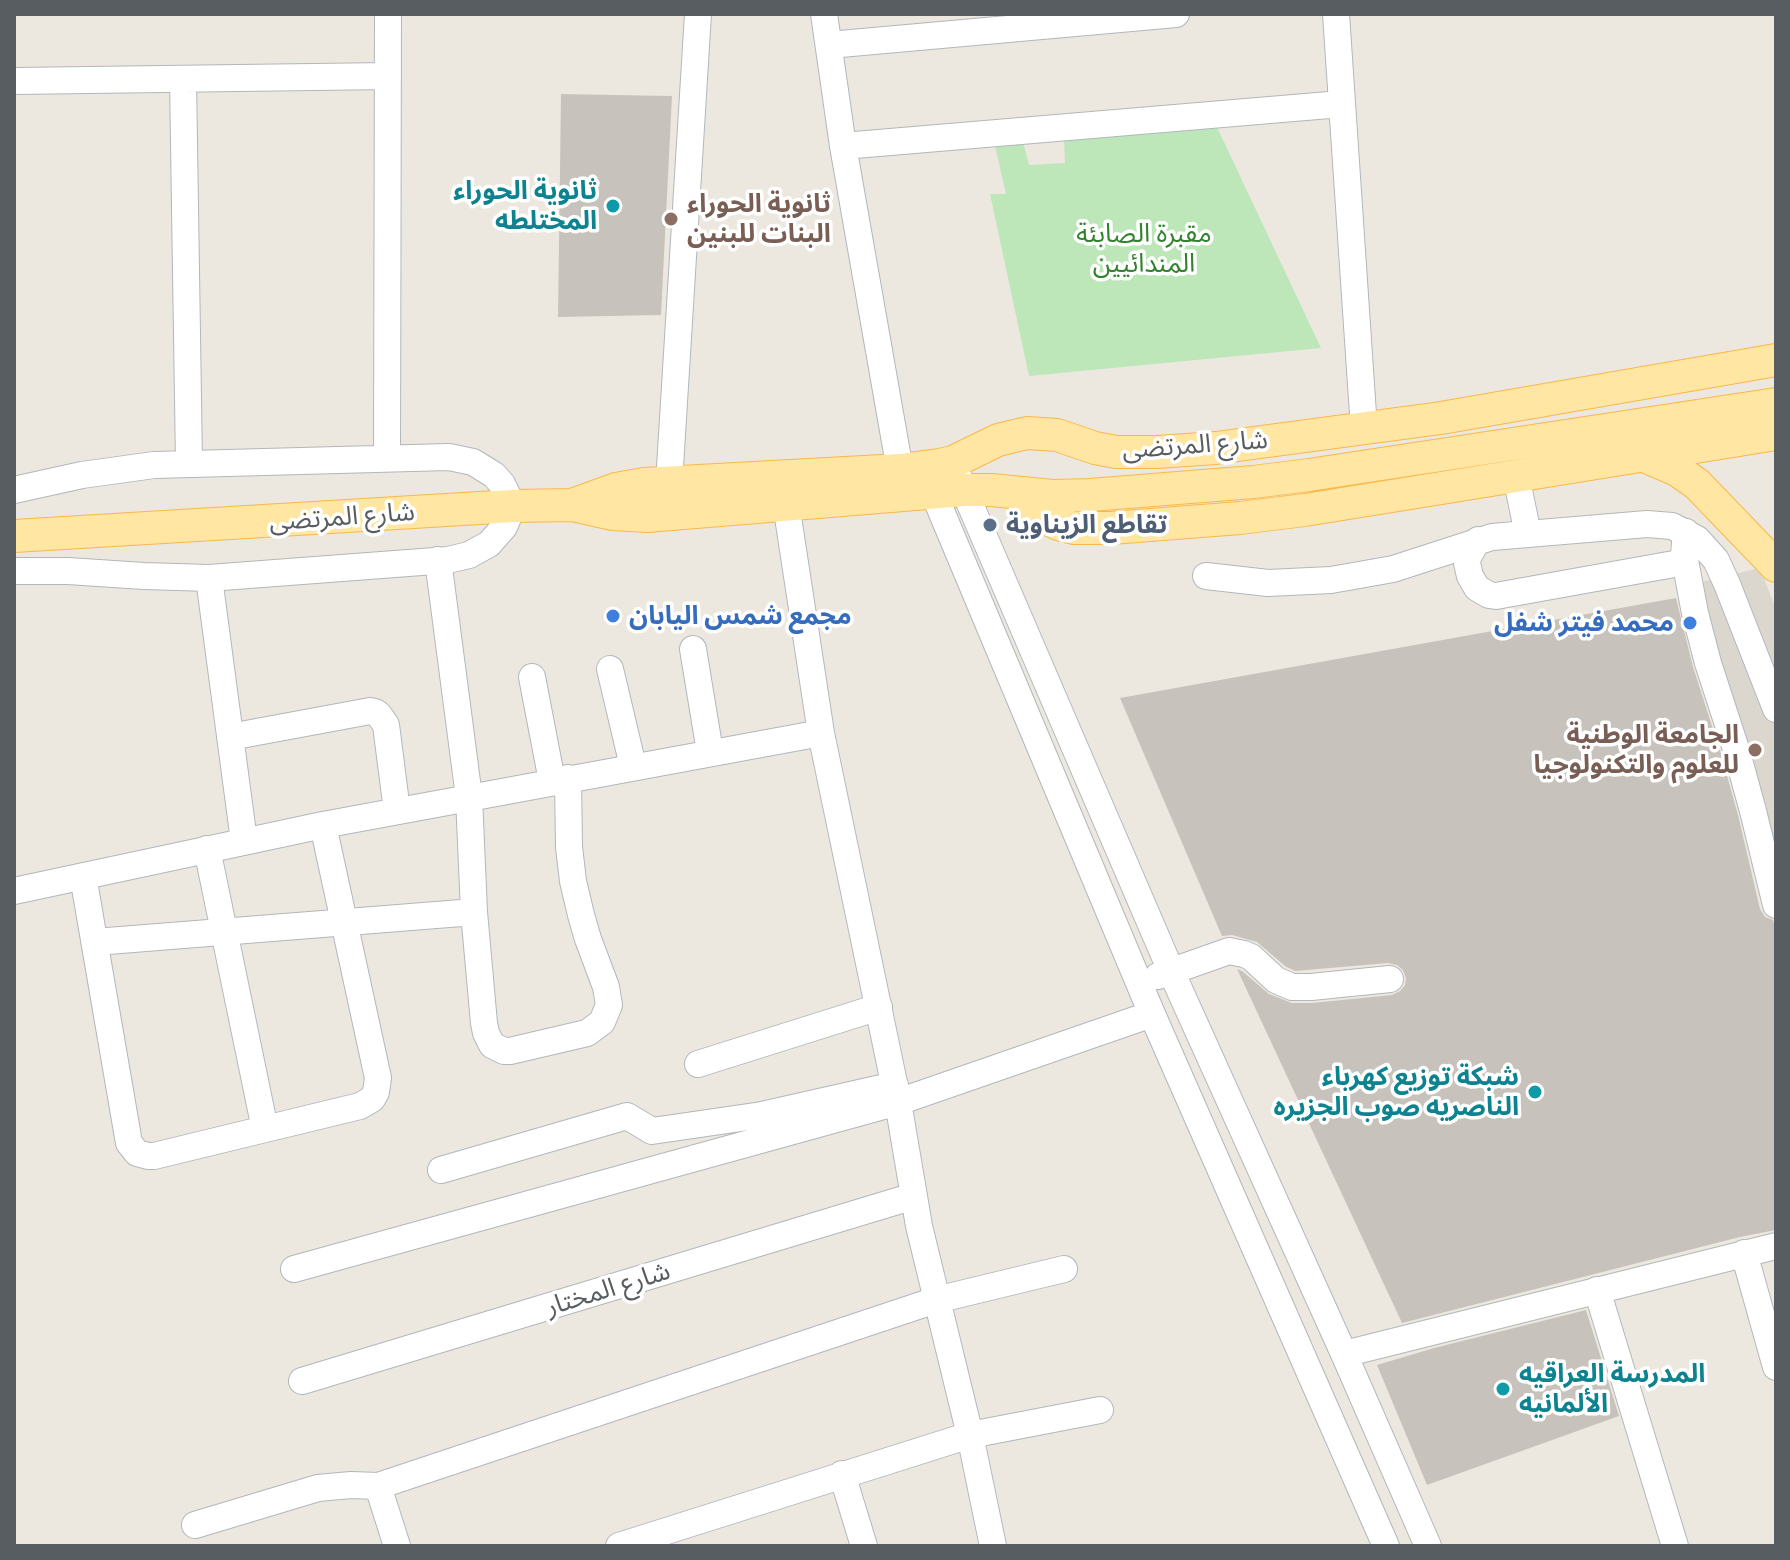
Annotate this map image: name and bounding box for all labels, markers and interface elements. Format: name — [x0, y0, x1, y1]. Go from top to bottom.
place label: ثانوية الحوراء المختلطه — [453, 175, 597, 236]
place label: ثانوية الحوراء البنات للبنين — [687, 188, 831, 250]
marker: ثانوية الحوراء المختلطه — [604, 197, 622, 215]
marker: ثانوية الحوراء البنات للبنين — [662, 210, 680, 228]
park label: مقبرة الصابئة المندائيين — [1076, 218, 1212, 280]
street label: شارع المرتضى — [1121, 424, 1269, 466]
street label: شارع المرتضى — [268, 496, 416, 538]
place label: تقاطع الزيناوية — [1006, 509, 1167, 541]
marker: تقاطع الزيناوية — [981, 516, 999, 534]
place label: مجمع شمس اليابان — [629, 600, 852, 632]
marker: مجمع شمس اليابان — [604, 607, 622, 625]
place label: محمد فيتر شفل — [1494, 607, 1674, 639]
marker: محمد فيتر شفل — [1681, 614, 1699, 632]
place label: الجامعة الوطنية للعلوم والتكنولوجيا — [1533, 719, 1739, 780]
marker: الجامعة الوطنية للعلوم والتكنولوجيا — [1746, 741, 1764, 759]
place label: شبكة توزيع كهرباء الناصريه صوب الجزيره — [1274, 1061, 1519, 1122]
marker: شبكة توزيع كهرباء الناصريه صوب الجزيره — [1526, 1083, 1544, 1101]
street label: شارع المختار — [542, 1255, 674, 1323]
place label: المدرسة العراقيه الألمانيه — [1519, 1358, 1705, 1420]
marker: المدرسة العراقيه الألمانيه — [1494, 1380, 1512, 1398]

